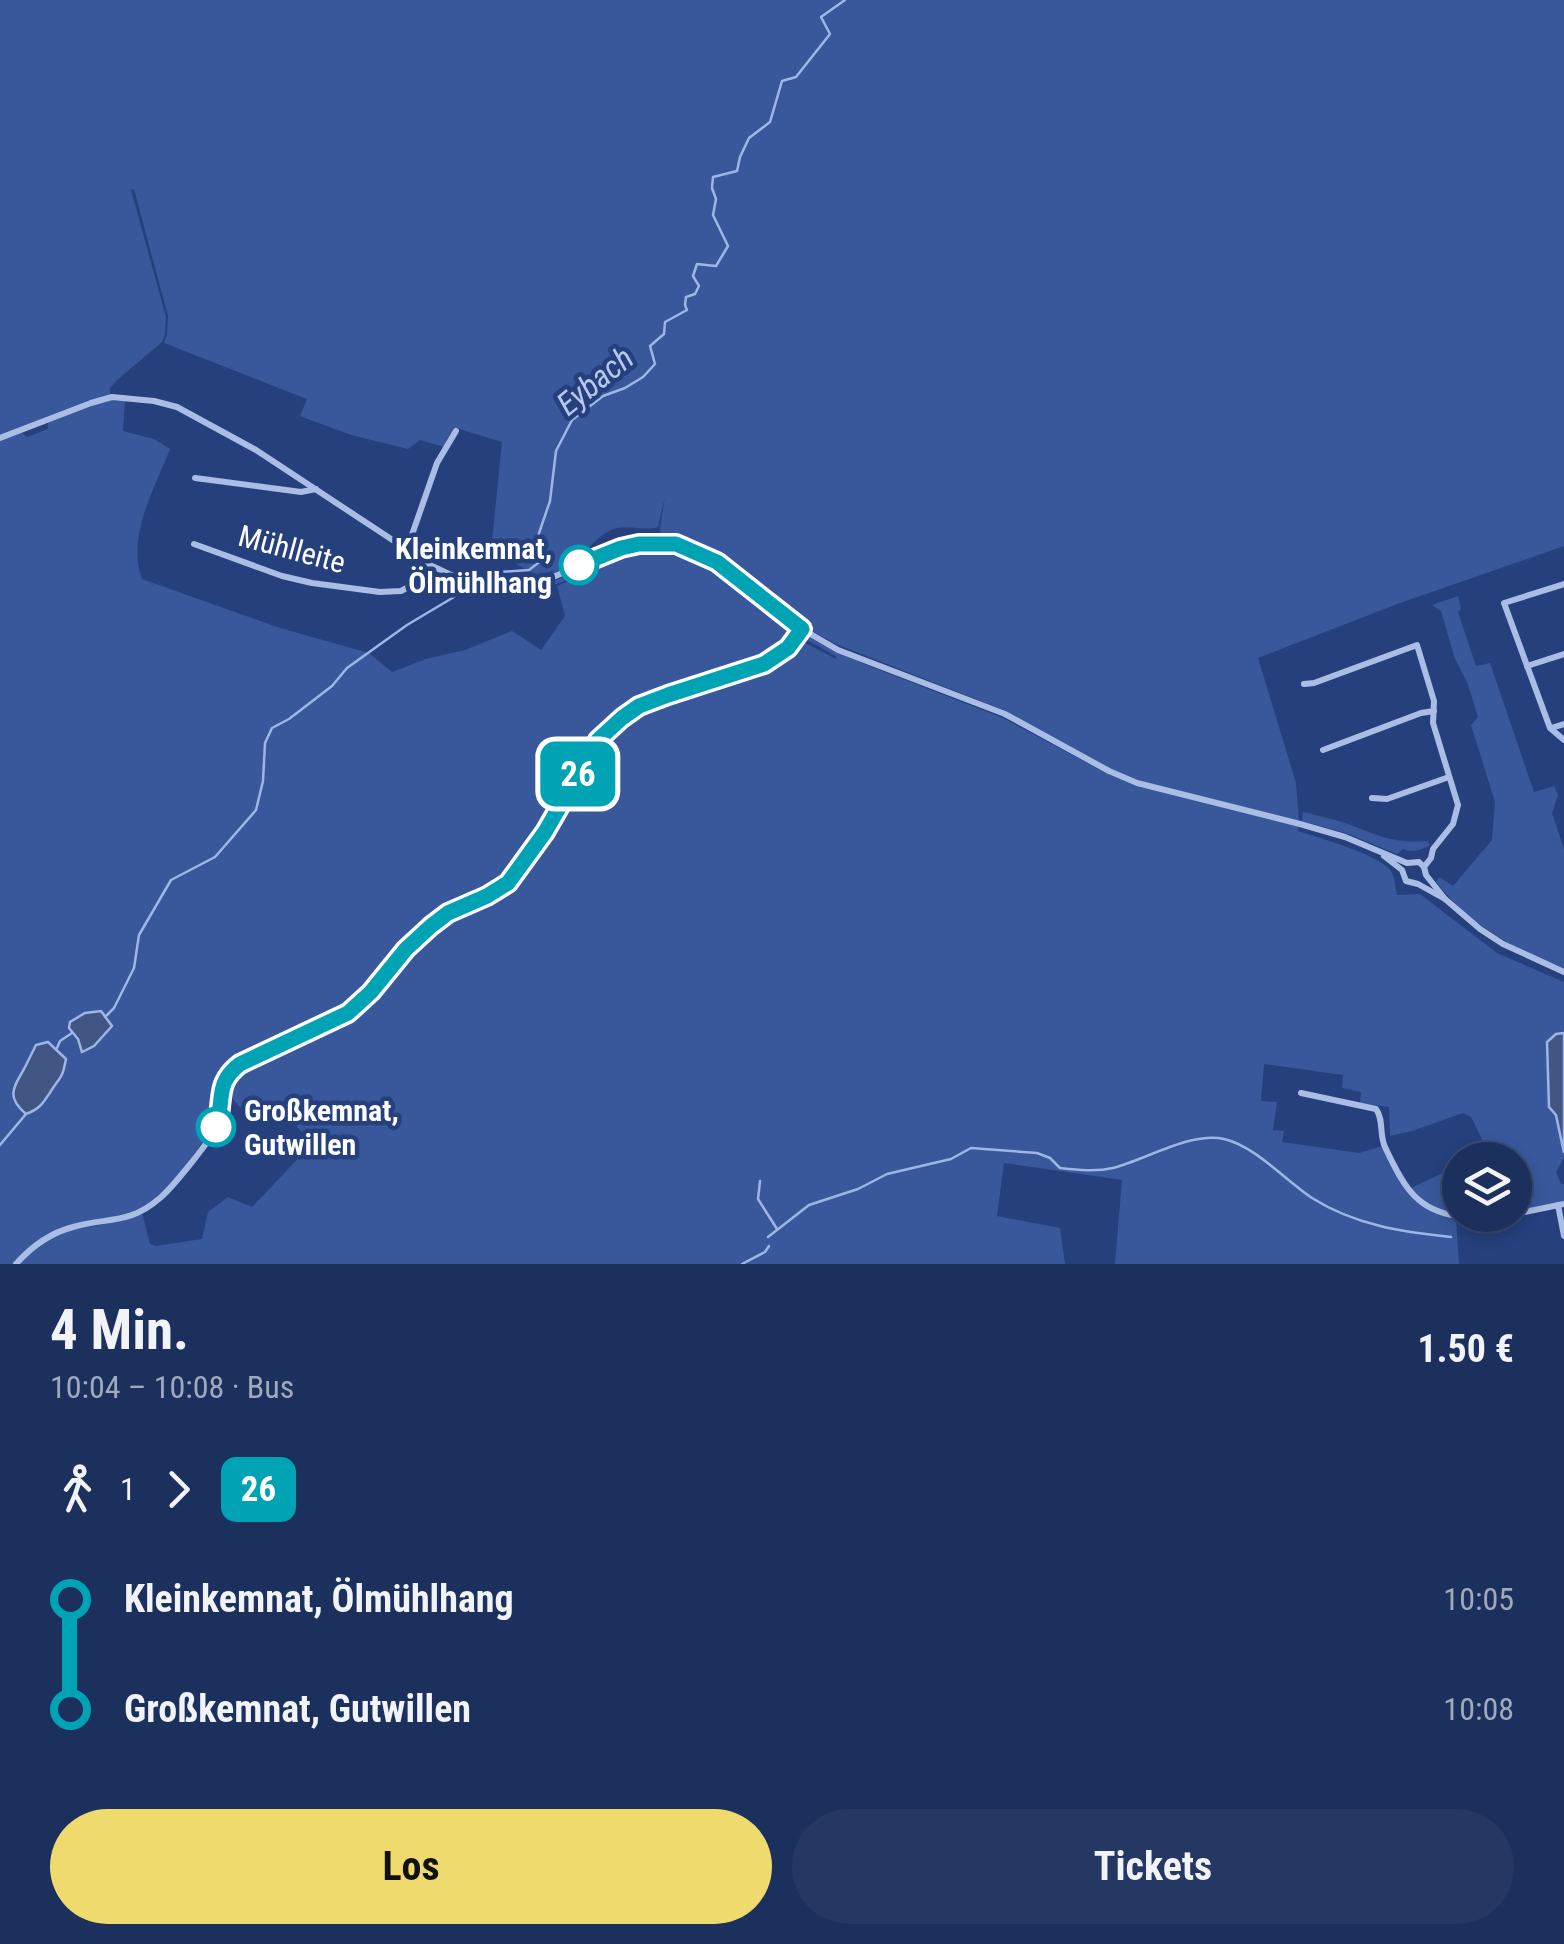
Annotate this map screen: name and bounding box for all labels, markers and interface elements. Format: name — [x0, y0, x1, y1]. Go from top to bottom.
water label: Eybach — [549, 339, 641, 423]
street label: Mühlleite — [235, 518, 349, 580]
place label: Kleinkemnat, Ölmühlhang — [395, 531, 552, 600]
marker: Kleinkemnat, Ölmühlhang — [560, 546, 598, 584]
line badge: 26 — [533, 742, 623, 806]
text: 26 — [560, 754, 596, 795]
place label: Großkemnat, Gutwillen — [244, 1093, 399, 1162]
marker: Großkemnat, Gutwillen — [197, 1108, 235, 1146]
map controls — [1442, 1142, 1532, 1232]
button: layers — [1442, 1142, 1532, 1232]
text: 4 Min. — [50, 1298, 189, 1362]
text: 1.50 € — [1417, 1327, 1514, 1371]
text: 10:04 – 10:08 · Bus — [50, 1368, 294, 1406]
icon: walk — [50, 1462, 105, 1517]
icon: forward — [151, 1462, 206, 1517]
text: 26 — [241, 1469, 276, 1510]
text: 1 — [120, 1470, 136, 1508]
text: Kleinkemnat, Ölmühlhang — [124, 1577, 514, 1621]
text: 10:05 — [1443, 1580, 1514, 1618]
text: Großkemnat, Gutwillen — [124, 1687, 471, 1731]
text: 10:08 — [1443, 1690, 1514, 1728]
button: Los — [50, 1809, 772, 1924]
button: Tickets — [792, 1809, 1514, 1924]

